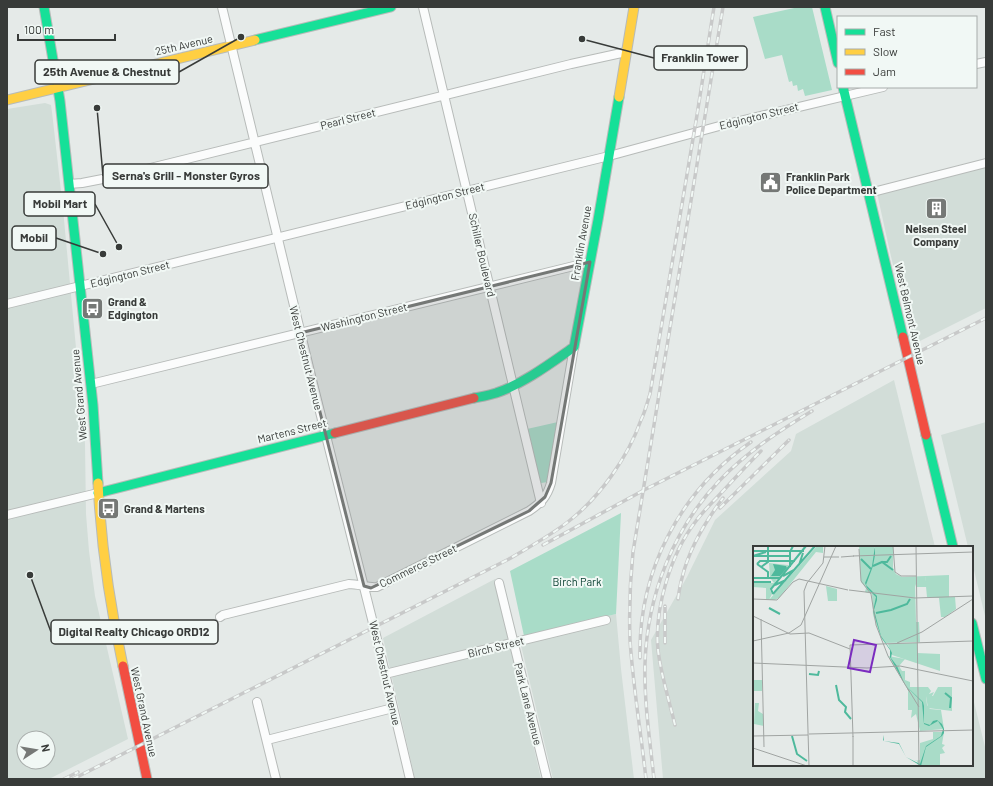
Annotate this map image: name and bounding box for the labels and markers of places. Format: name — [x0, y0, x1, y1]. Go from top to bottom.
callout: Franklin Tower — [654, 46, 747, 70]
callout: 25th Avenue & Chestnut — [35, 60, 179, 84]
callout: Serna's Grill - Monster Gyros — [103, 164, 268, 188]
public building icon: Franklin Park Police Department — [758, 170, 784, 196]
place label: Franklin Park Police Department — [786, 170, 877, 196]
callout: Mobil Mart — [24, 192, 95, 216]
building icon: Nelsen Steel Company — [923, 196, 949, 222]
place label: Nelsen Steel Company — [905, 222, 967, 248]
callout: Mobil — [12, 226, 56, 250]
bus stop icon: Grand & Edgington — [79, 295, 105, 321]
place label: Grand & Edgington — [108, 295, 158, 321]
bus stop icon: Grand & Martens — [96, 496, 122, 522]
place label: Grand & Martens — [124, 502, 205, 515]
callout: Digital Realty Chicago ORD12 — [51, 620, 218, 644]

